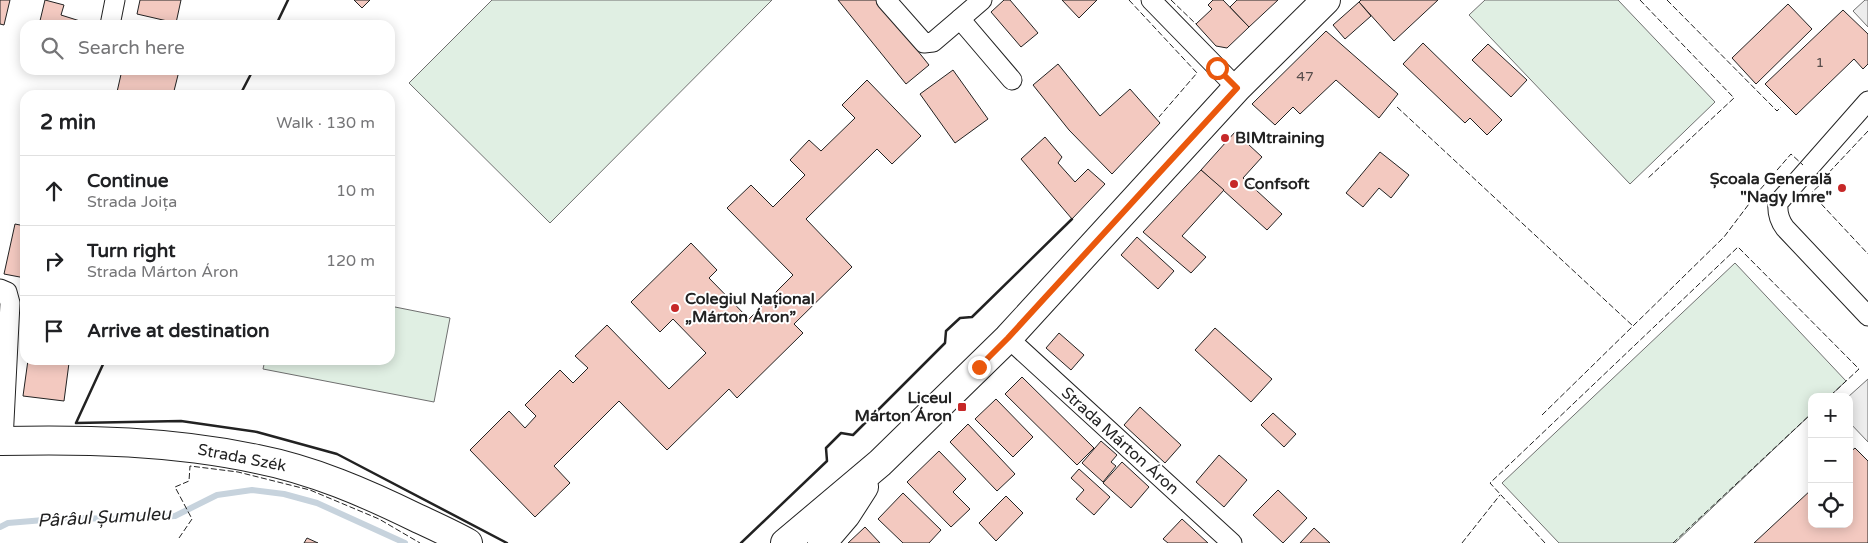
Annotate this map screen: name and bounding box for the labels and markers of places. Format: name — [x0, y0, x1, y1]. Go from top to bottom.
place label: BIMtraining — [1235, 128, 1325, 148]
marker: BIMtraining — [1219, 132, 1231, 144]
place label: Școala Generală "Nagy Imre" — [1710, 169, 1832, 207]
place label: Confsoft — [1244, 174, 1311, 194]
marker: Confsoft — [1228, 178, 1240, 190]
marker: Școala Generală "Nagy Imre" — [1836, 182, 1848, 194]
place label: Colegiul Național „Márton Áron” — [685, 289, 815, 327]
marker: Colegiul Național „Márton Áron” — [669, 302, 681, 314]
place label: Liceul Márton Áron — [855, 388, 952, 426]
marker: Liceul Márton Áron — [956, 401, 968, 413]

